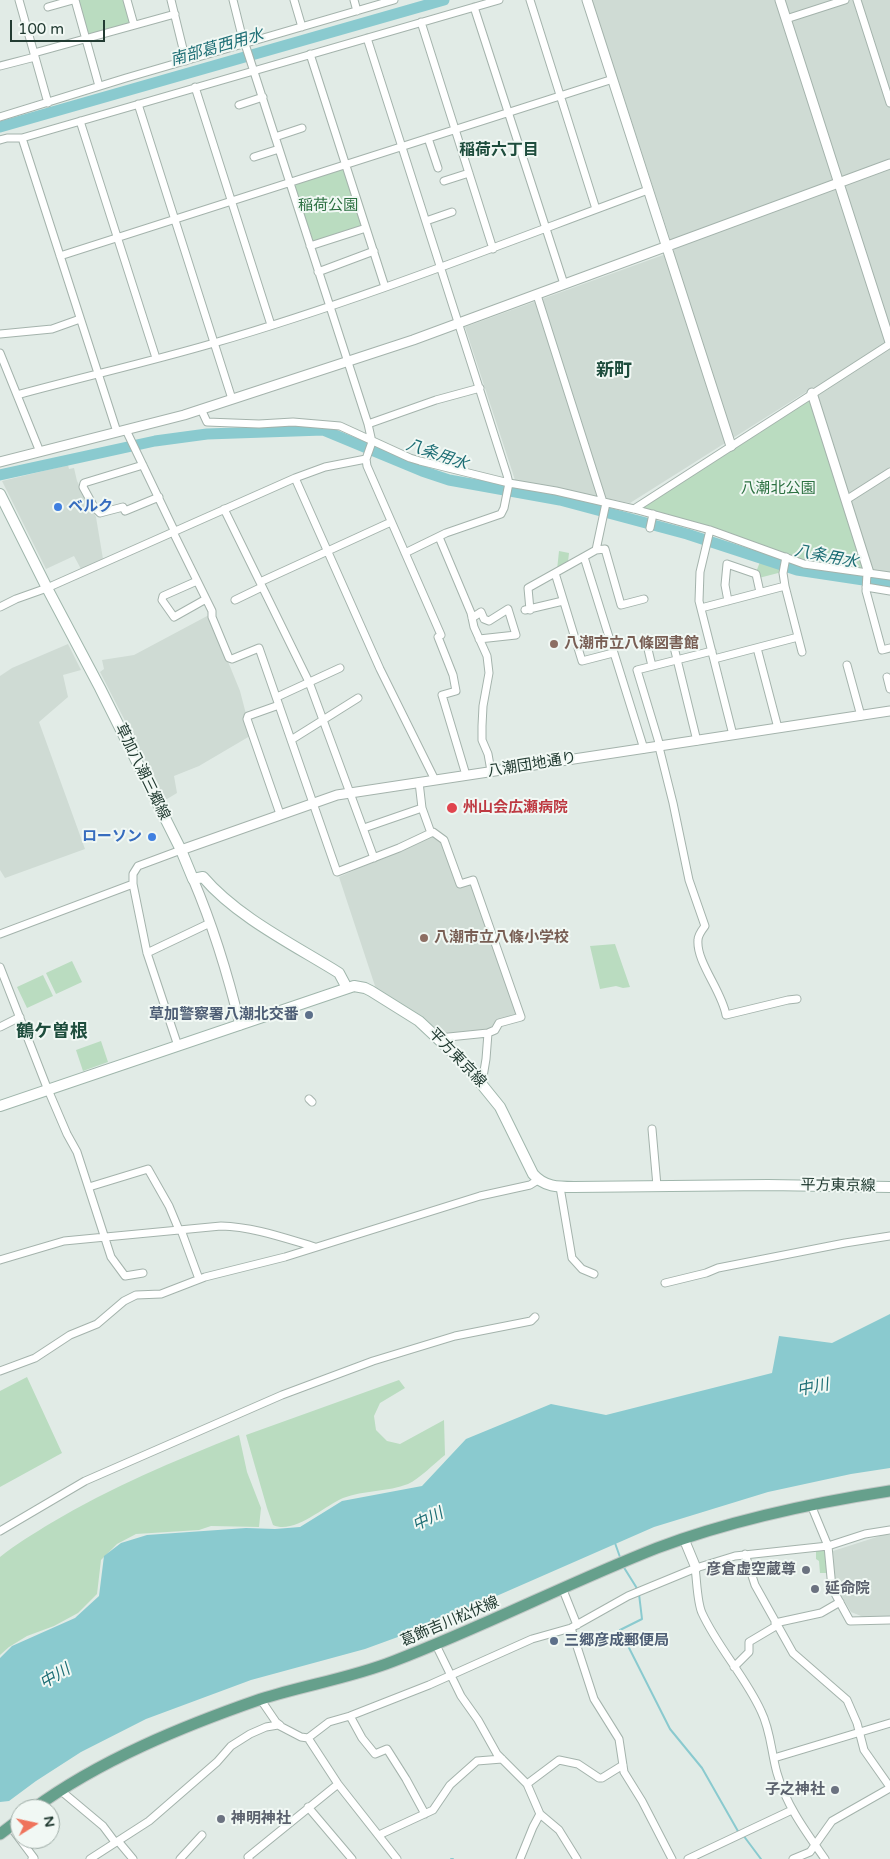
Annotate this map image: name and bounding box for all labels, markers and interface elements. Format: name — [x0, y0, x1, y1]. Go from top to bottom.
scale bar — [12, 10, 108, 42]
text: 100 m — [18, 20, 64, 38]
water label: 南部葛西用水 — [168, 26, 266, 70]
district label: 稲荷六丁目 — [459, 141, 539, 161]
park label: 稲荷公園 — [298, 197, 358, 215]
district label: 新町 — [596, 360, 632, 382]
water label: 八条用水 — [404, 436, 470, 474]
park label: 八潮北公園 — [741, 480, 815, 498]
place label: ベルク — [68, 498, 113, 516]
marker: ベルク — [52, 501, 64, 513]
water label: 八条用水 — [793, 541, 859, 573]
place label: 八潮市立八條図書館 — [564, 635, 699, 653]
marker: 八潮市立八條図書館 — [548, 638, 560, 650]
street label: 草加八潮三郷線 — [111, 721, 173, 823]
street label: 八潮団地通り — [486, 749, 578, 781]
place label: 州山会広瀬病院 — [463, 799, 568, 817]
marker: 州山会広瀬病院 — [445, 801, 459, 815]
place label: ローソン — [82, 828, 142, 846]
marker: ローソン — [146, 831, 158, 843]
place label: 八潮市立八條小学校 — [434, 929, 569, 947]
marker: 八潮市立八條小学校 — [418, 932, 430, 944]
place label: 草加警察署八潮北交番 — [149, 1006, 299, 1024]
marker: 草加警察署八潮北交番 — [303, 1009, 315, 1021]
district label: 鶴ケ曽根 — [16, 1021, 88, 1043]
street label: 平方東京線 — [424, 1025, 490, 1091]
street label: 平方東京線 — [800, 1176, 876, 1196]
water label: 中川 — [795, 1376, 831, 1400]
water label: 中川 — [409, 1504, 447, 1536]
place label: 彦倉虚空蔵尊 — [706, 1561, 796, 1579]
marker: 彦倉虚空蔵尊 — [800, 1564, 812, 1576]
place label: 延命院 — [825, 1580, 870, 1598]
marker: 延命院 — [809, 1583, 821, 1595]
street label: 葛飾吉川松伏線 — [398, 1593, 502, 1651]
place label: 三郷彦成郵便局 — [564, 1632, 669, 1650]
marker: 三郷彦成郵便局 — [548, 1635, 560, 1647]
water label: 中川 — [36, 1661, 74, 1693]
place label: 子之神社 — [765, 1781, 825, 1799]
marker: 子之神社 — [829, 1784, 841, 1796]
north arrow — [10, 1799, 60, 1849]
place label: 神明神社 — [231, 1810, 291, 1828]
marker: 神明神社 — [215, 1813, 227, 1825]
text: N — [40, 1814, 59, 1828]

